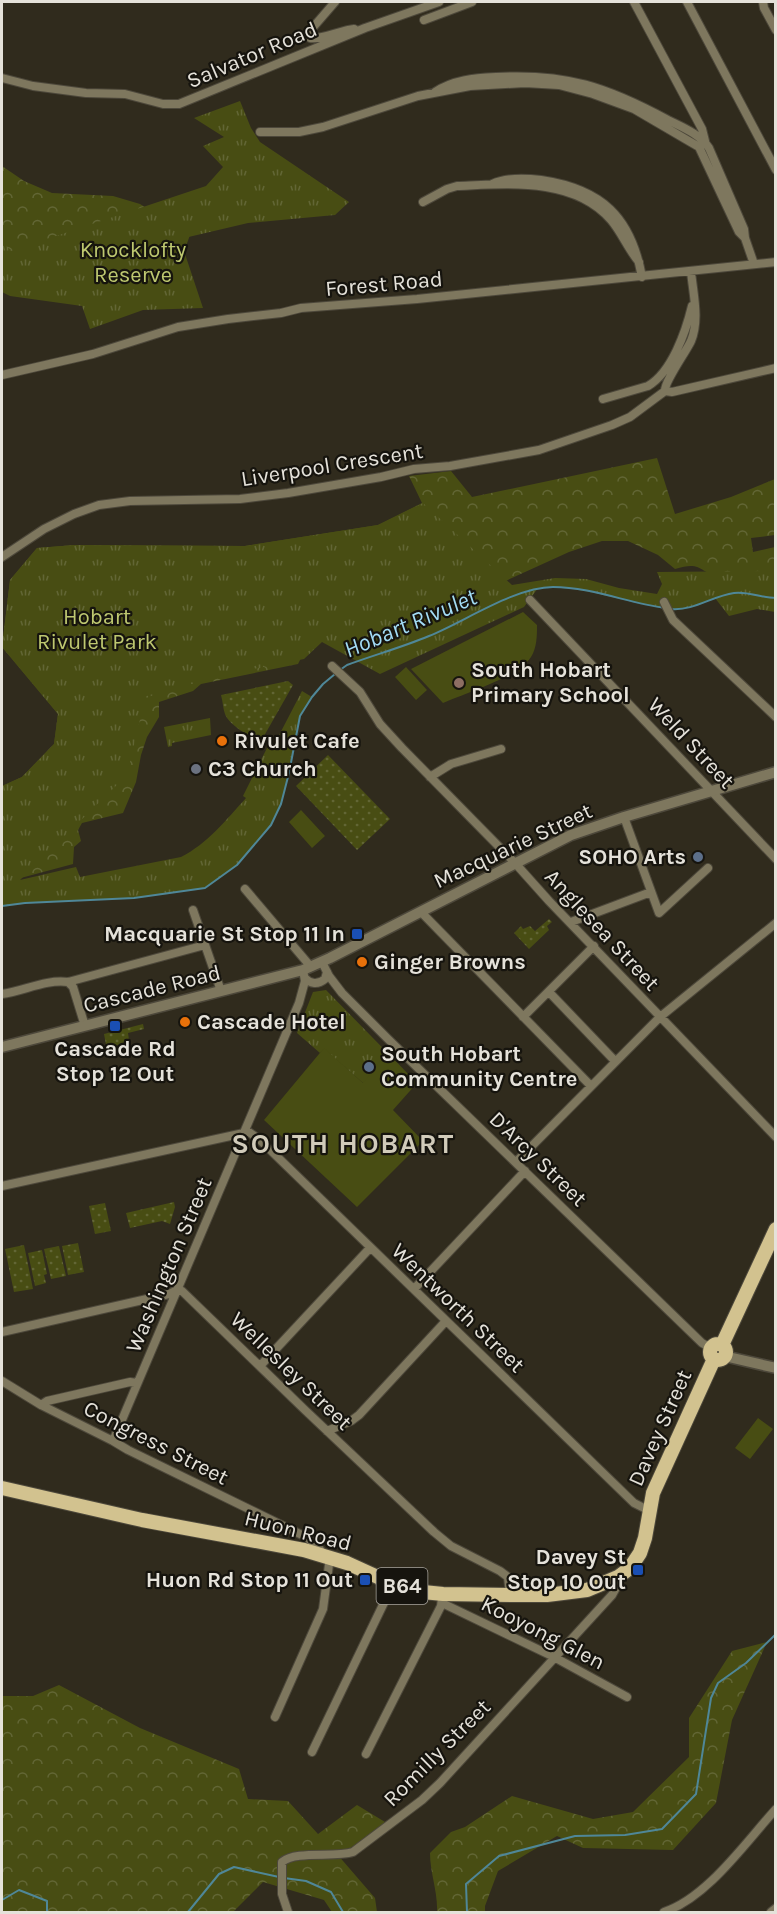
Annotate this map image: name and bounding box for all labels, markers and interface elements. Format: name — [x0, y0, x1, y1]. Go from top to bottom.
street label: Salvator Road — [183, 16, 321, 94]
park label: Knocklofty Reserve — [80, 237, 186, 288]
street label: Forest Road — [324, 266, 444, 302]
street label: Liverpool Crescent — [239, 438, 425, 492]
water label: Hobart Rivulet — [339, 582, 481, 664]
park label: Hobart Rivulet Park — [37, 604, 157, 655]
place label: South Hobart Primary School — [471, 657, 630, 708]
marker: South Hobart Primary School — [452, 676, 466, 690]
street label: Weld Street — [642, 692, 740, 794]
place label: Rivulet Cafe — [234, 728, 360, 754]
marker: Rivulet Cafe — [215, 734, 229, 748]
place label: C3 Church — [208, 756, 317, 782]
marker: C3 Church — [189, 762, 203, 776]
street label: Macquarie Street — [430, 798, 596, 894]
place label: SOHO Arts — [578, 844, 686, 870]
marker: SOHO Arts — [691, 850, 705, 864]
street label: Anglesea Street — [539, 864, 665, 996]
place label: Macquarie St Stop 11 In — [104, 921, 345, 947]
marker: Macquarie St Stop 11 In — [350, 927, 364, 941]
place label: Ginger Browns — [374, 949, 526, 975]
marker: Ginger Browns — [355, 955, 369, 969]
street label: Cascade Road — [81, 959, 223, 1019]
place label: Cascade Hotel — [197, 1009, 346, 1035]
marker: Cascade Hotel — [178, 1015, 192, 1029]
marker: Cascade Rd Stop 12 Out — [108, 1019, 122, 1033]
place label: Cascade Rd Stop 12 Out — [54, 1036, 176, 1087]
place label: South Hobart Community Centre — [381, 1041, 577, 1092]
marker: South Hobart Community Centre — [362, 1060, 376, 1074]
street label: D'Arcy Street — [484, 1106, 592, 1212]
district label: SOUTH HOBART — [231, 1127, 455, 1160]
street label: Washington Street — [120, 1174, 218, 1356]
street label: Wentworth Street — [386, 1238, 530, 1378]
street label: Wellesley Street — [225, 1307, 357, 1435]
street label: Davey Street — [623, 1366, 697, 1490]
street label: Congress Street — [79, 1395, 233, 1491]
street label: Huon Road — [242, 1505, 354, 1557]
place label: Davey St Stop 10 Out — [507, 1544, 626, 1595]
marker: Davey St Stop 10 Out — [631, 1563, 645, 1577]
place label: Huon Rd Stop 11 Out — [146, 1567, 353, 1593]
road number: B64 — [376, 1568, 428, 1604]
marker: Huon Rd Stop 11 Out — [358, 1573, 372, 1587]
street label: Kooyong Glen — [477, 1591, 609, 1675]
street label: Romilly Street — [378, 1694, 496, 1812]

